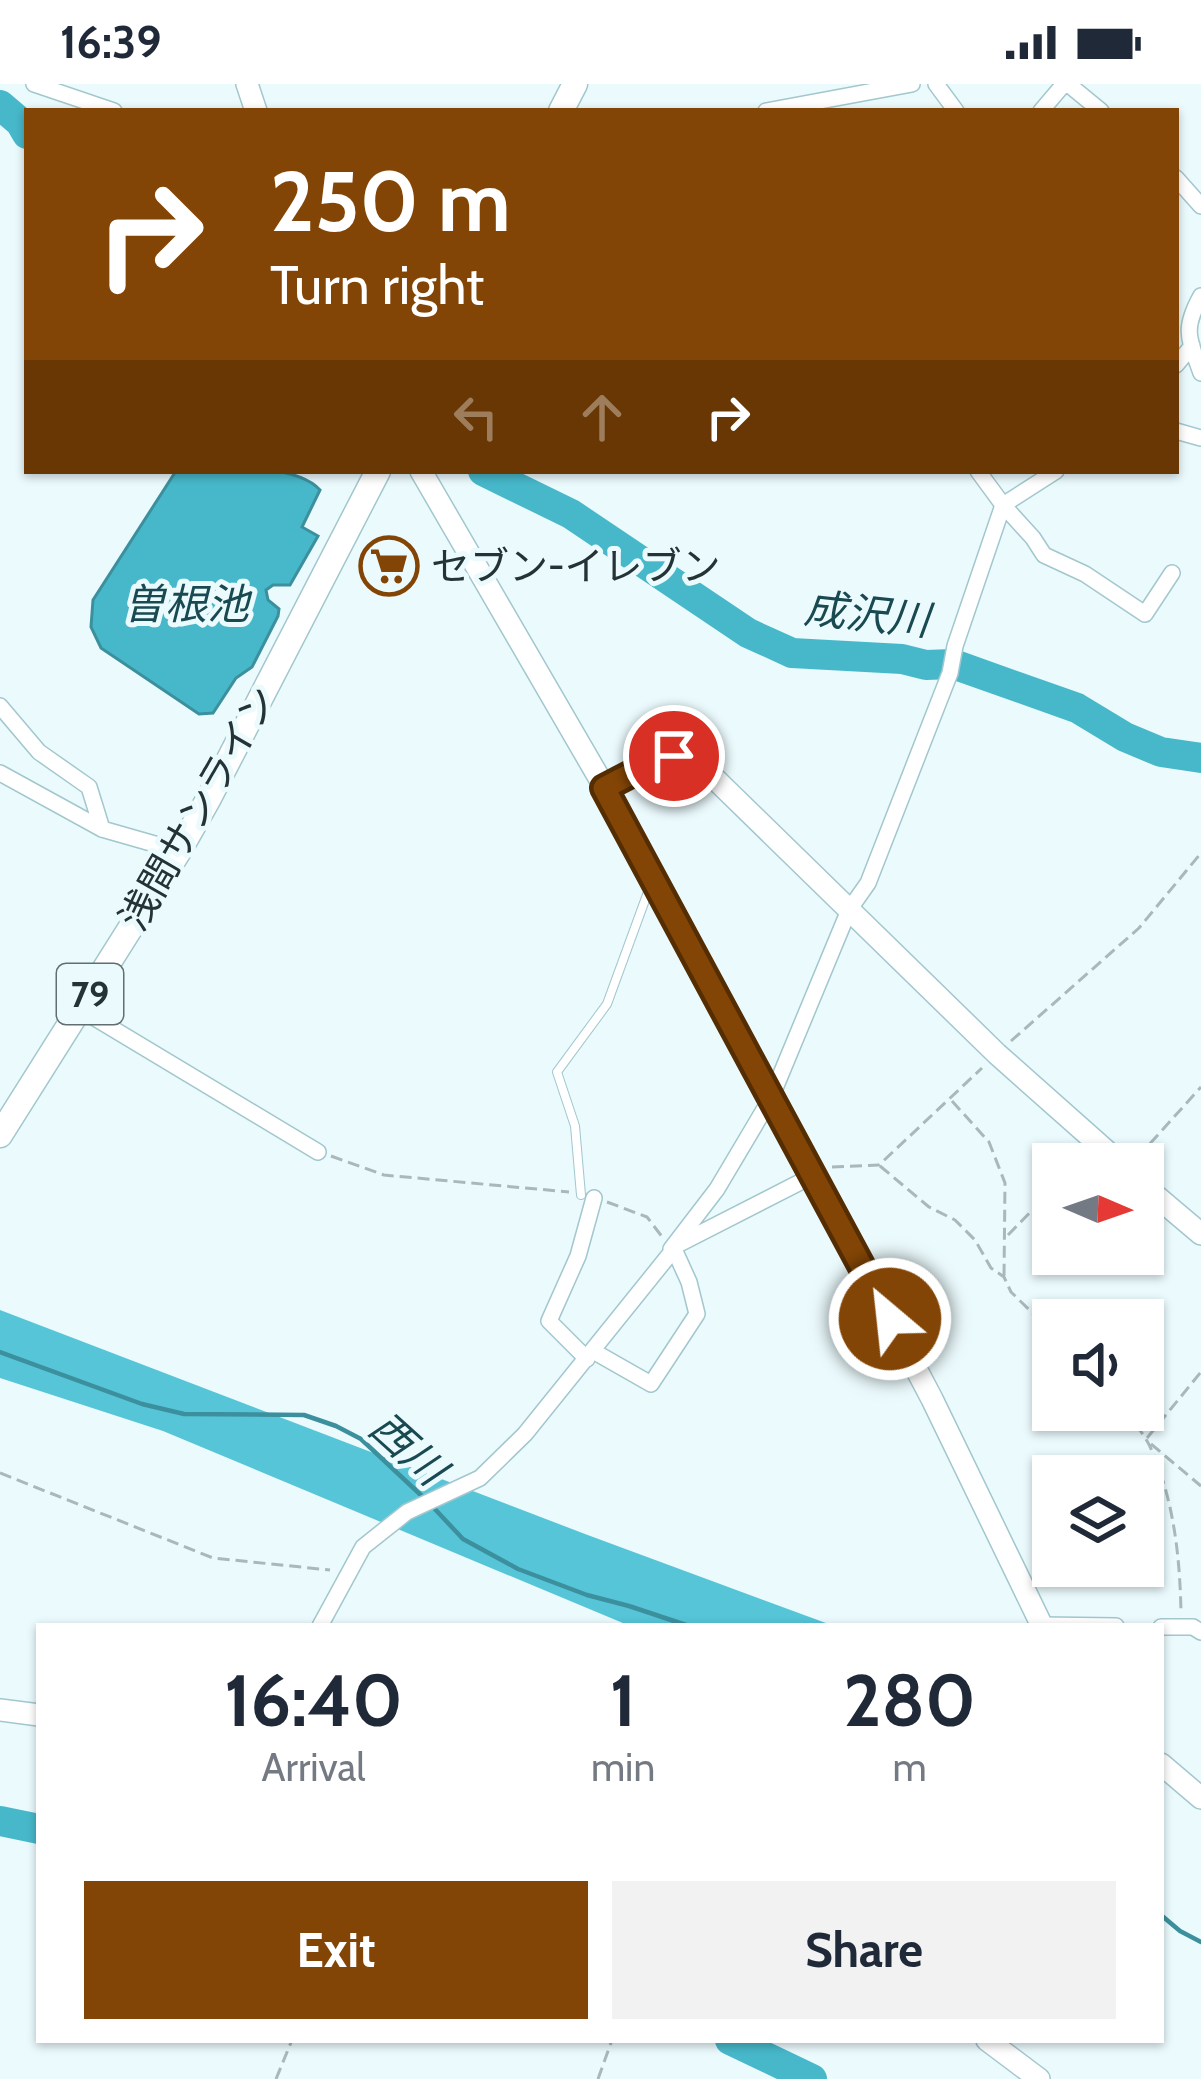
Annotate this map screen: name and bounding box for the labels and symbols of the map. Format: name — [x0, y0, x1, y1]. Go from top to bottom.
supermarket icon: セブン-イレブン — [358, 535, 420, 597]
place label: セブン-イレブン — [431, 542, 721, 590]
water label: 曽根池 — [123, 578, 253, 630]
water label: 成沢川 — [802, 582, 936, 647]
street label: 浅間サンライン — [109, 678, 287, 938]
pin — [623, 705, 725, 807]
road number: 79 — [57, 964, 123, 1024]
north arrow — [1032, 1143, 1164, 1275]
position arrow — [827, 1256, 953, 1382]
water label: 西川 — [359, 1401, 460, 1498]

